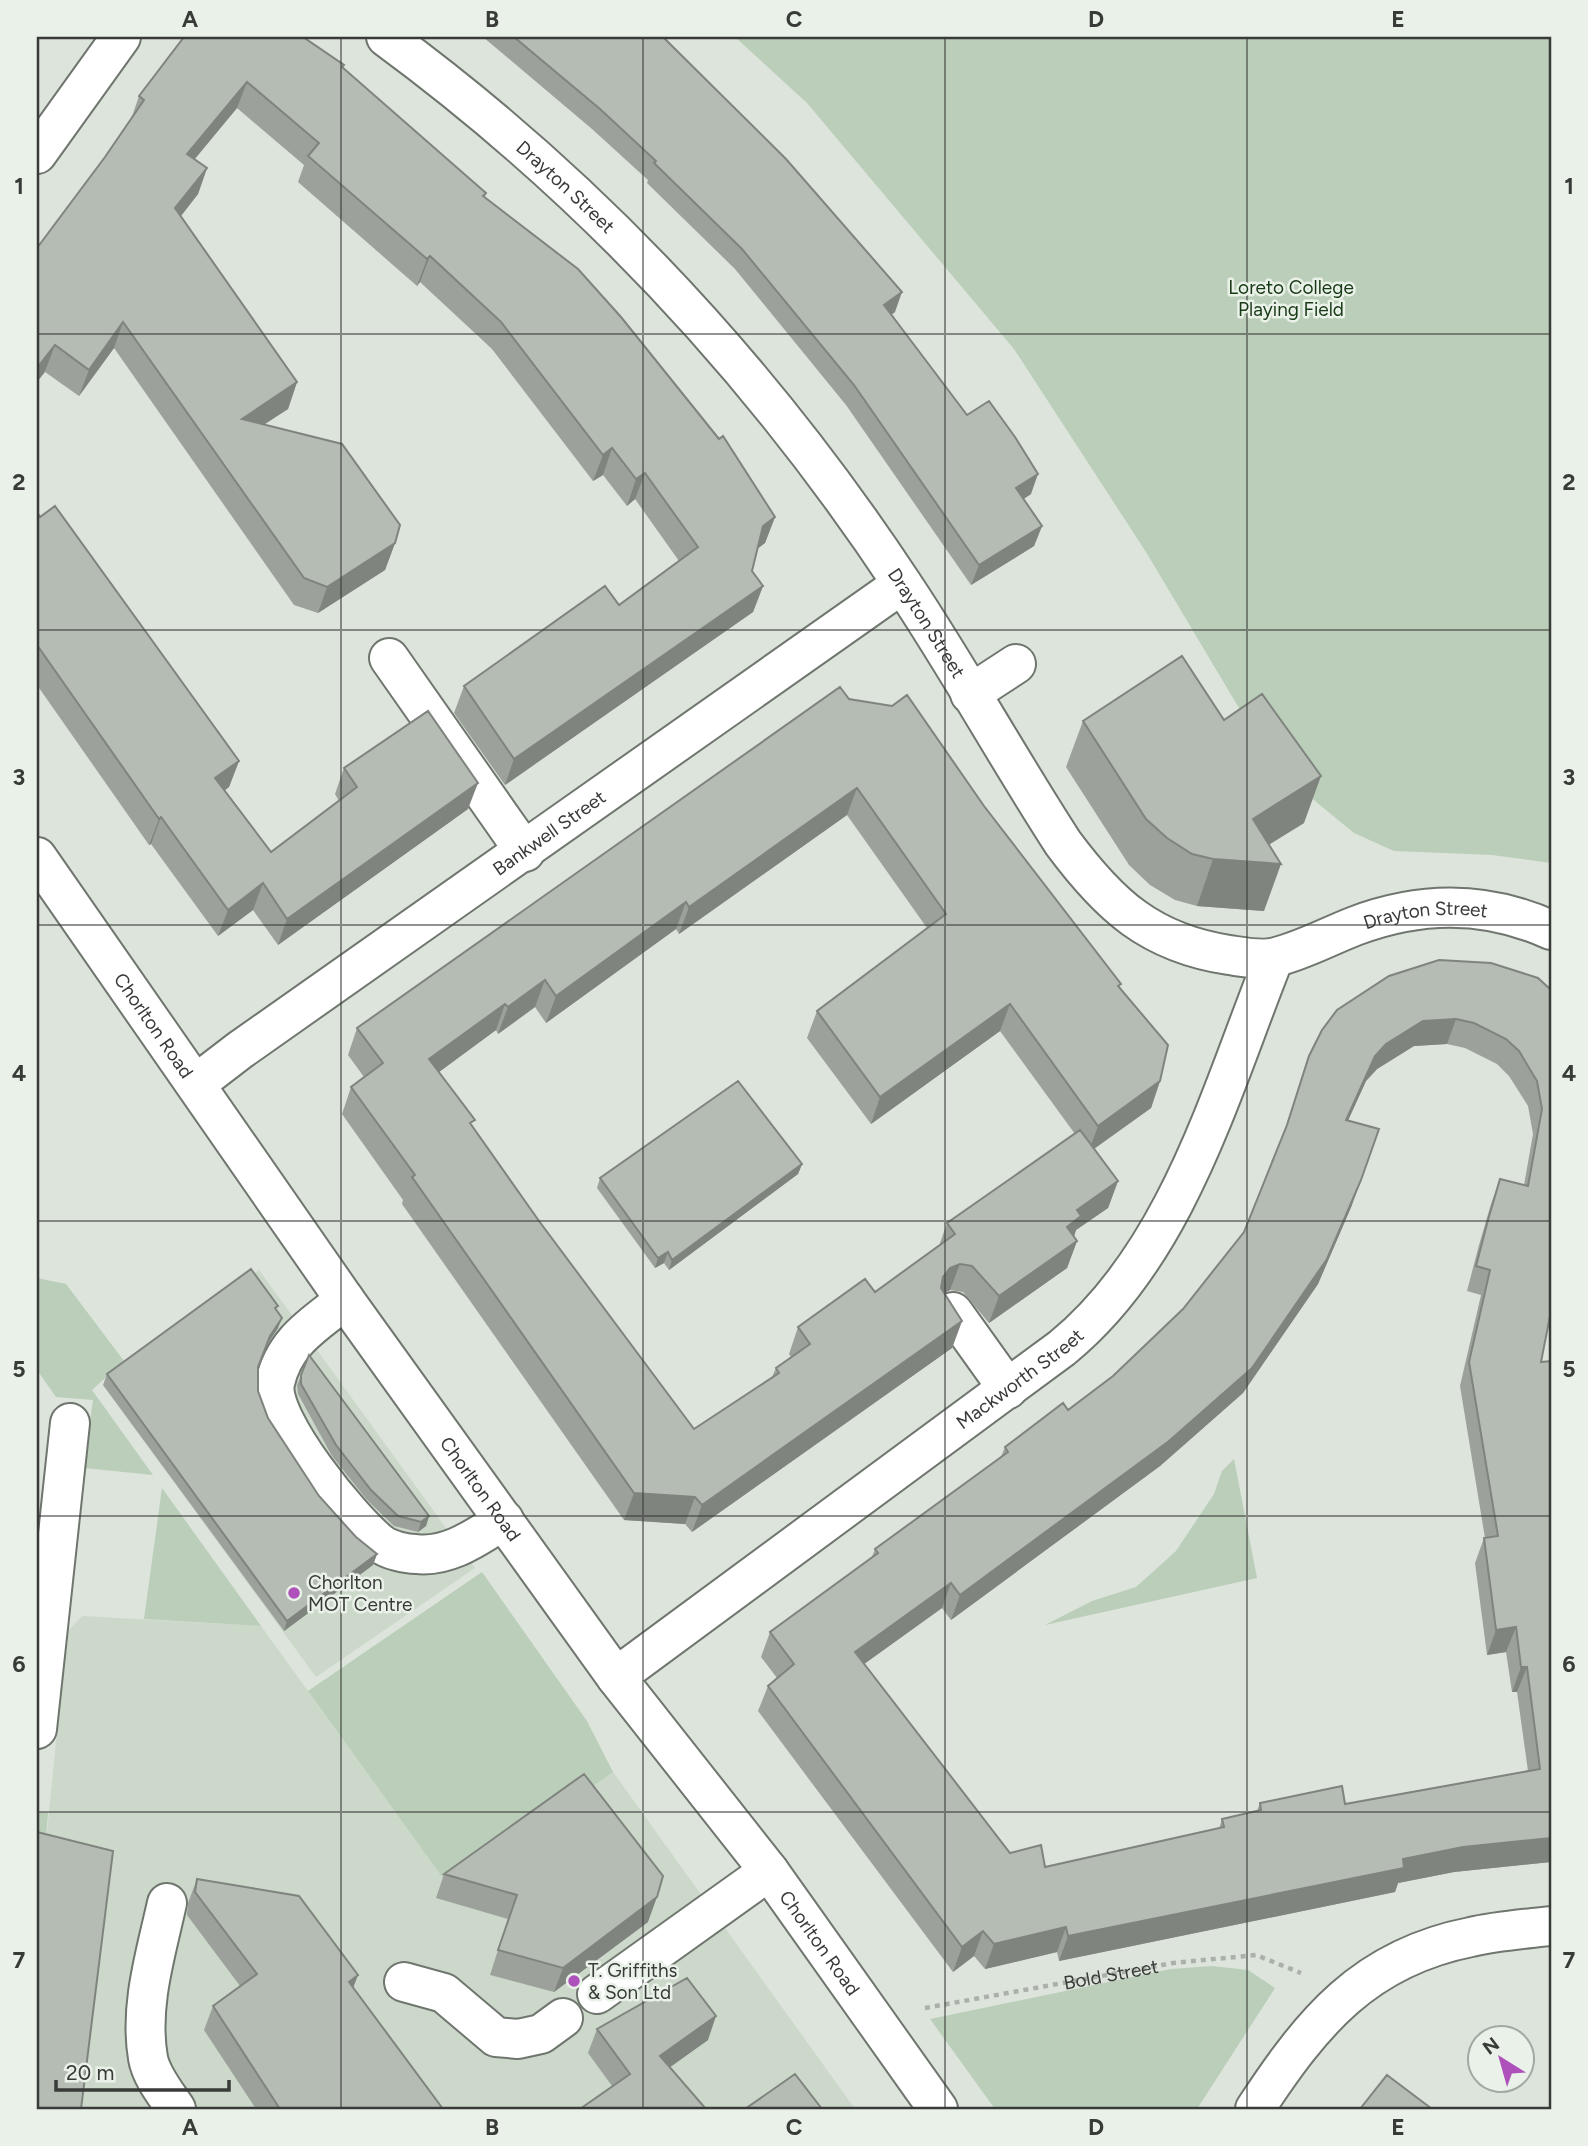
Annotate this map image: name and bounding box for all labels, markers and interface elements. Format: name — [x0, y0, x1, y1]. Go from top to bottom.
text: A — [182, 5, 199, 33]
text: B — [485, 5, 499, 33]
text: C — [786, 5, 803, 33]
text: D — [1088, 5, 1104, 33]
text: E — [1391, 5, 1405, 33]
street label: Drayton Street — [512, 136, 619, 238]
text: 1 — [14, 172, 24, 200]
text: 1 — [1564, 172, 1574, 200]
park label: Loreto College Playing Field — [1228, 276, 1354, 321]
text: 2 — [12, 468, 26, 496]
text: 2 — [1562, 468, 1576, 496]
street label: Drayton Street — [883, 564, 970, 682]
text: 3 — [13, 763, 25, 791]
text: 3 — [1563, 763, 1575, 791]
street label: Bankwell Street — [488, 785, 610, 880]
street label: Drayton Street — [1360, 897, 1489, 934]
street label: Chorlton Road — [109, 968, 198, 1083]
text: 4 — [12, 1059, 26, 1087]
text: 4 — [1562, 1059, 1576, 1087]
street label: Mackworth Street — [952, 1324, 1088, 1434]
text: 5 — [12, 1355, 26, 1383]
text: 5 — [1562, 1355, 1576, 1383]
street label: Chorlton Road — [435, 1432, 526, 1546]
place label: Chorlton MOT Centre — [308, 1571, 412, 1616]
marker: Chorlton MOT Centre — [286, 1585, 302, 1601]
text: 6 — [12, 1650, 26, 1678]
text: 6 — [1562, 1650, 1576, 1678]
street label: Chorlton Road — [775, 1886, 865, 2000]
text: 7 — [13, 1946, 26, 1974]
text: 7 — [1563, 1946, 1576, 1974]
street label: Bold Street — [1062, 1955, 1160, 1995]
place label: T. Griffiths & Son Ltd — [588, 1959, 678, 2004]
marker: T. Griffiths & Son Ltd — [566, 1973, 582, 1989]
north arrow — [1466, 2024, 1536, 2094]
text: N — [1478, 2032, 1504, 2059]
scale bar — [56, 2048, 229, 2092]
text: 20 m — [66, 2060, 114, 2085]
text: A — [182, 2113, 199, 2141]
text: B — [485, 2113, 499, 2141]
text: C — [786, 2113, 803, 2141]
text: D — [1088, 2113, 1104, 2141]
text: E — [1391, 2113, 1405, 2141]

